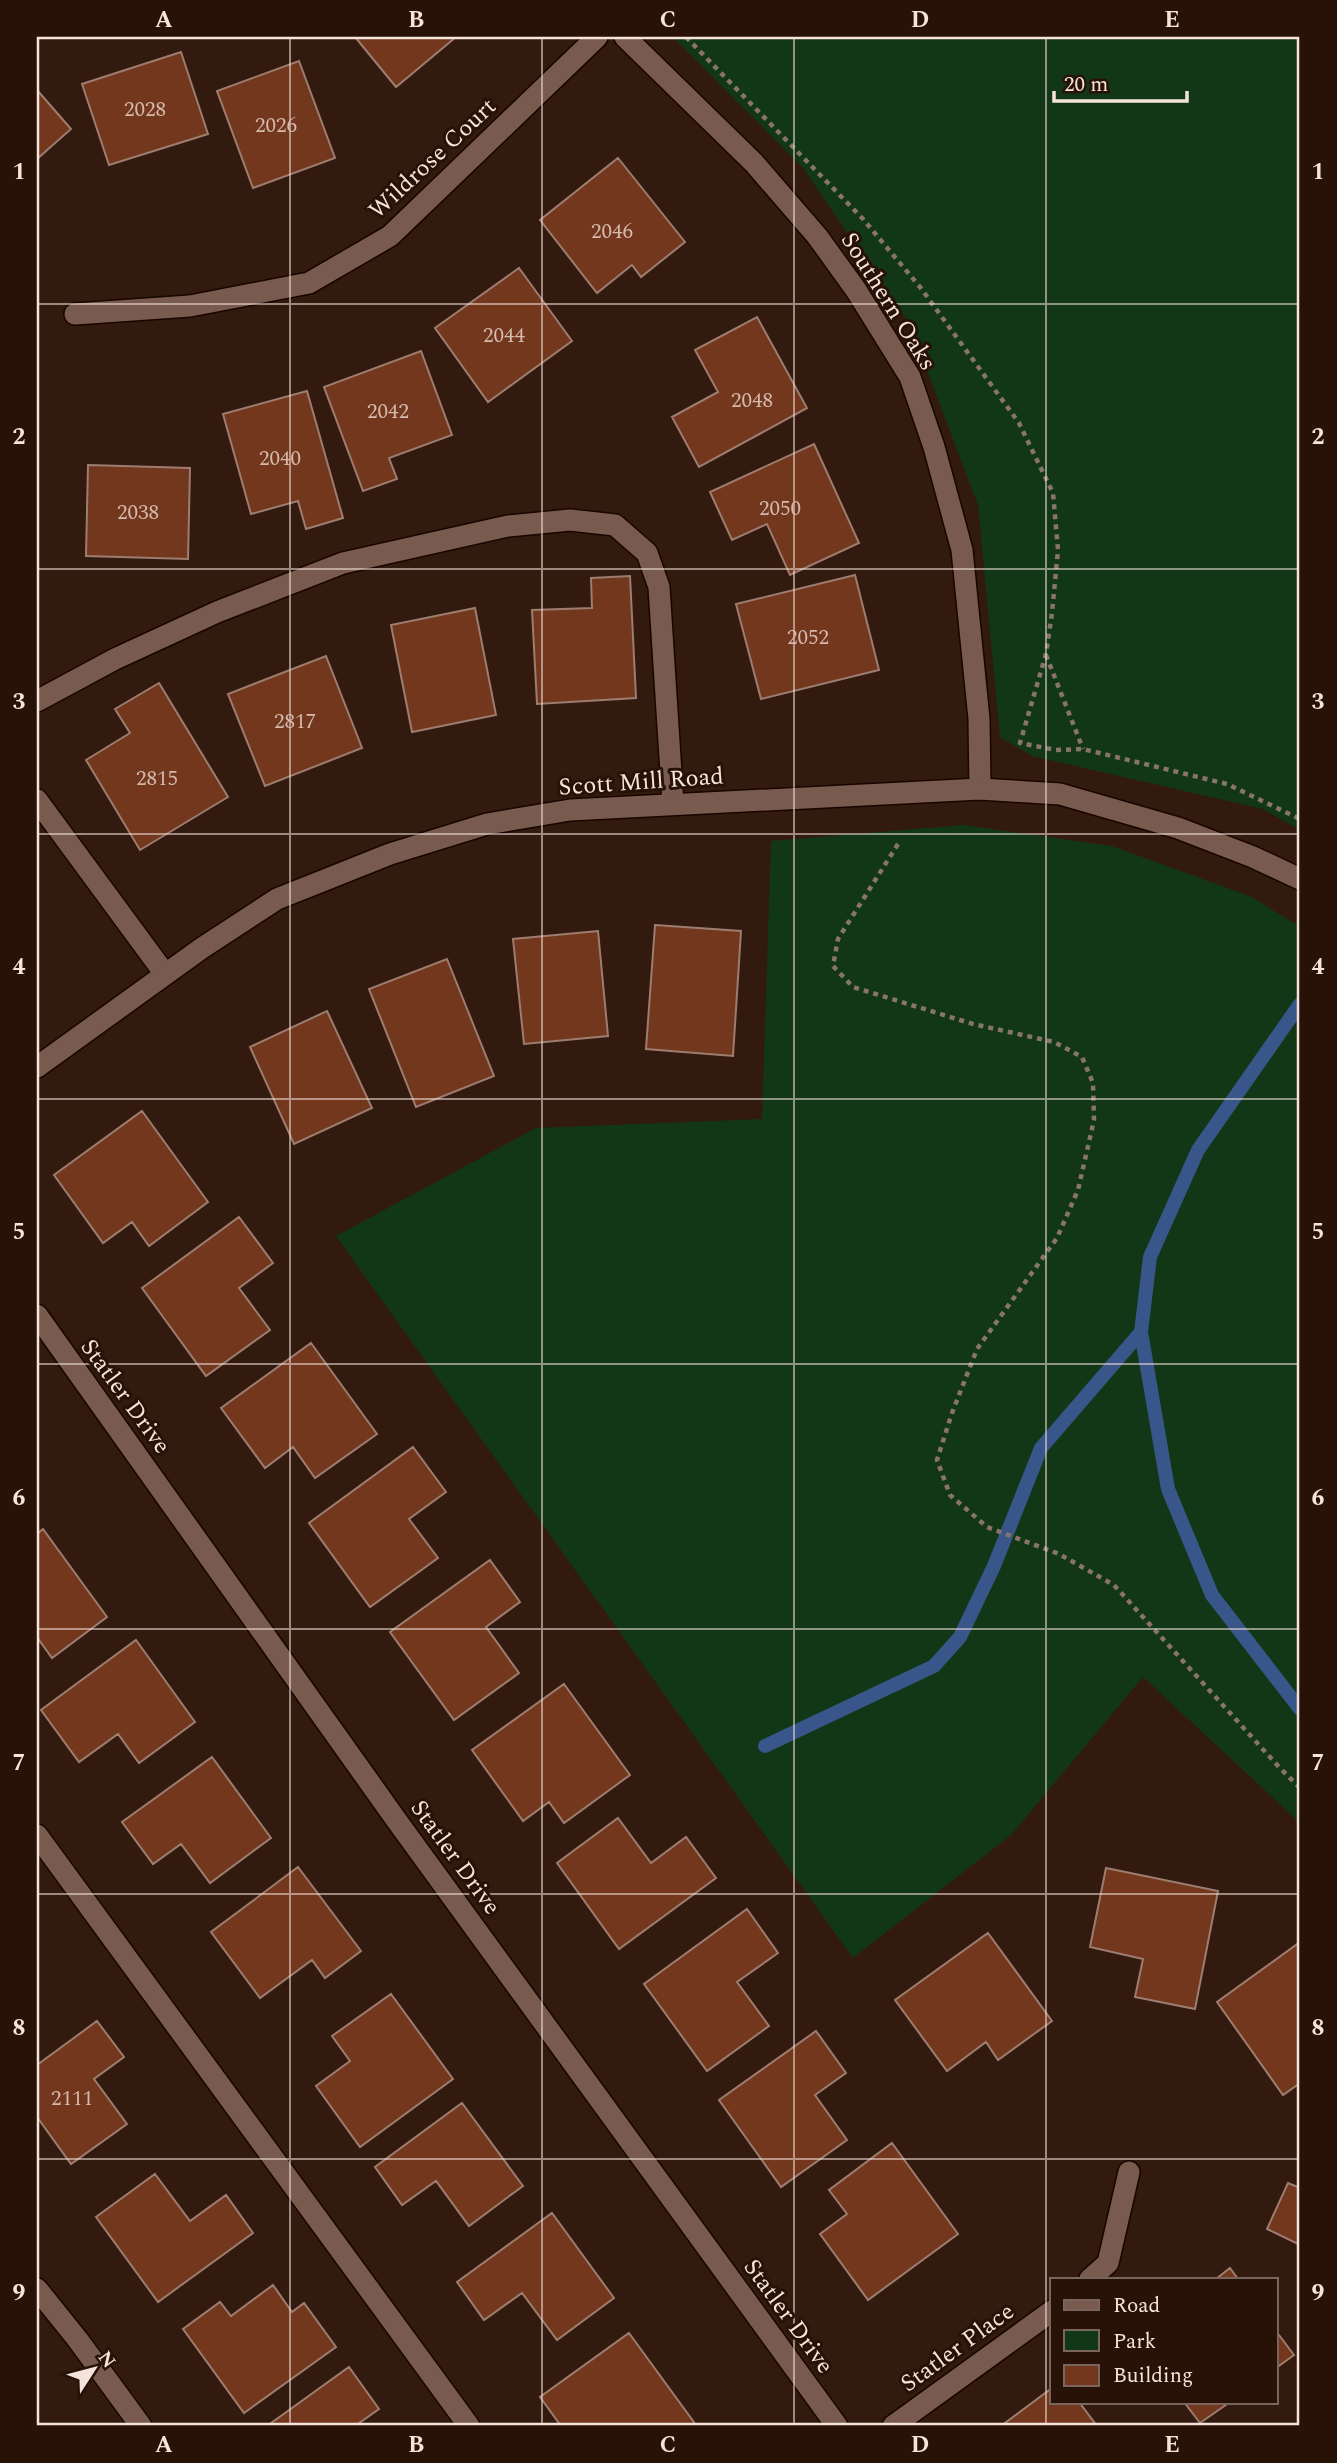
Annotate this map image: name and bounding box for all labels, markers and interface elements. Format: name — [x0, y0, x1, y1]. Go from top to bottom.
text: A — [155, 3, 173, 38]
text: B — [408, 3, 424, 38]
text: C — [660, 3, 676, 38]
text: D — [911, 3, 929, 38]
text: E — [1164, 3, 1180, 38]
scale bar — [1054, 60, 1186, 104]
text: 20 m — [1064, 69, 1108, 101]
street label: Wildrose Court — [361, 90, 505, 228]
house number: 2028 — [124, 94, 166, 126]
house number: 2026 — [255, 110, 297, 142]
text: 1 — [13, 155, 25, 190]
text: 1 — [1312, 155, 1324, 190]
house number: 2046 — [591, 216, 633, 248]
street label: Southern Oaks — [831, 225, 945, 378]
house number: 2044 — [483, 320, 525, 352]
house number: 2048 — [731, 385, 773, 417]
house number: 2042 — [367, 396, 409, 428]
text: 2 — [13, 420, 26, 455]
text: 2 — [1312, 420, 1325, 455]
house number: 2040 — [259, 443, 301, 475]
house number: 2050 — [759, 493, 801, 525]
house number: 2038 — [117, 497, 159, 529]
house number: 2052 — [787, 622, 829, 654]
text: 3 — [13, 685, 26, 720]
text: 3 — [1312, 685, 1325, 720]
house number: 2817 — [274, 706, 316, 738]
street label: Scott Mill Road — [557, 758, 725, 806]
house number: 2815 — [136, 763, 178, 795]
text: 4 — [13, 950, 26, 985]
text: 4 — [1312, 950, 1325, 985]
text: 5 — [13, 1215, 25, 1250]
text: 5 — [1312, 1215, 1324, 1250]
street label: Statler Drive — [71, 1332, 179, 1462]
text: 6 — [13, 1481, 26, 1516]
text: 6 — [1312, 1481, 1325, 1516]
text: 7 — [13, 1746, 25, 1781]
text: 7 — [1312, 1746, 1324, 1781]
street label: Statler Drive — [401, 1793, 509, 1923]
text: 8 — [13, 2011, 25, 2046]
text: 8 — [1312, 2011, 1324, 2046]
house number: 2111 — [51, 2083, 93, 2115]
street label: Statler Drive — [734, 2252, 842, 2382]
text: 9 — [13, 2276, 26, 2311]
text: 9 — [1312, 2276, 1325, 2311]
legend — [1050, 2278, 1278, 2404]
text: Road — [1113, 2290, 1160, 2322]
street label: Statler Place — [893, 2294, 1022, 2402]
text: Park — [1113, 2326, 1157, 2358]
north arrow — [60, 2334, 130, 2404]
text: N — [90, 2345, 123, 2375]
text: Building — [1113, 2360, 1193, 2392]
text: A — [155, 2428, 173, 2463]
text: B — [408, 2428, 424, 2463]
text: C — [660, 2428, 676, 2463]
text: D — [911, 2428, 929, 2463]
text: E — [1164, 2428, 1180, 2463]

